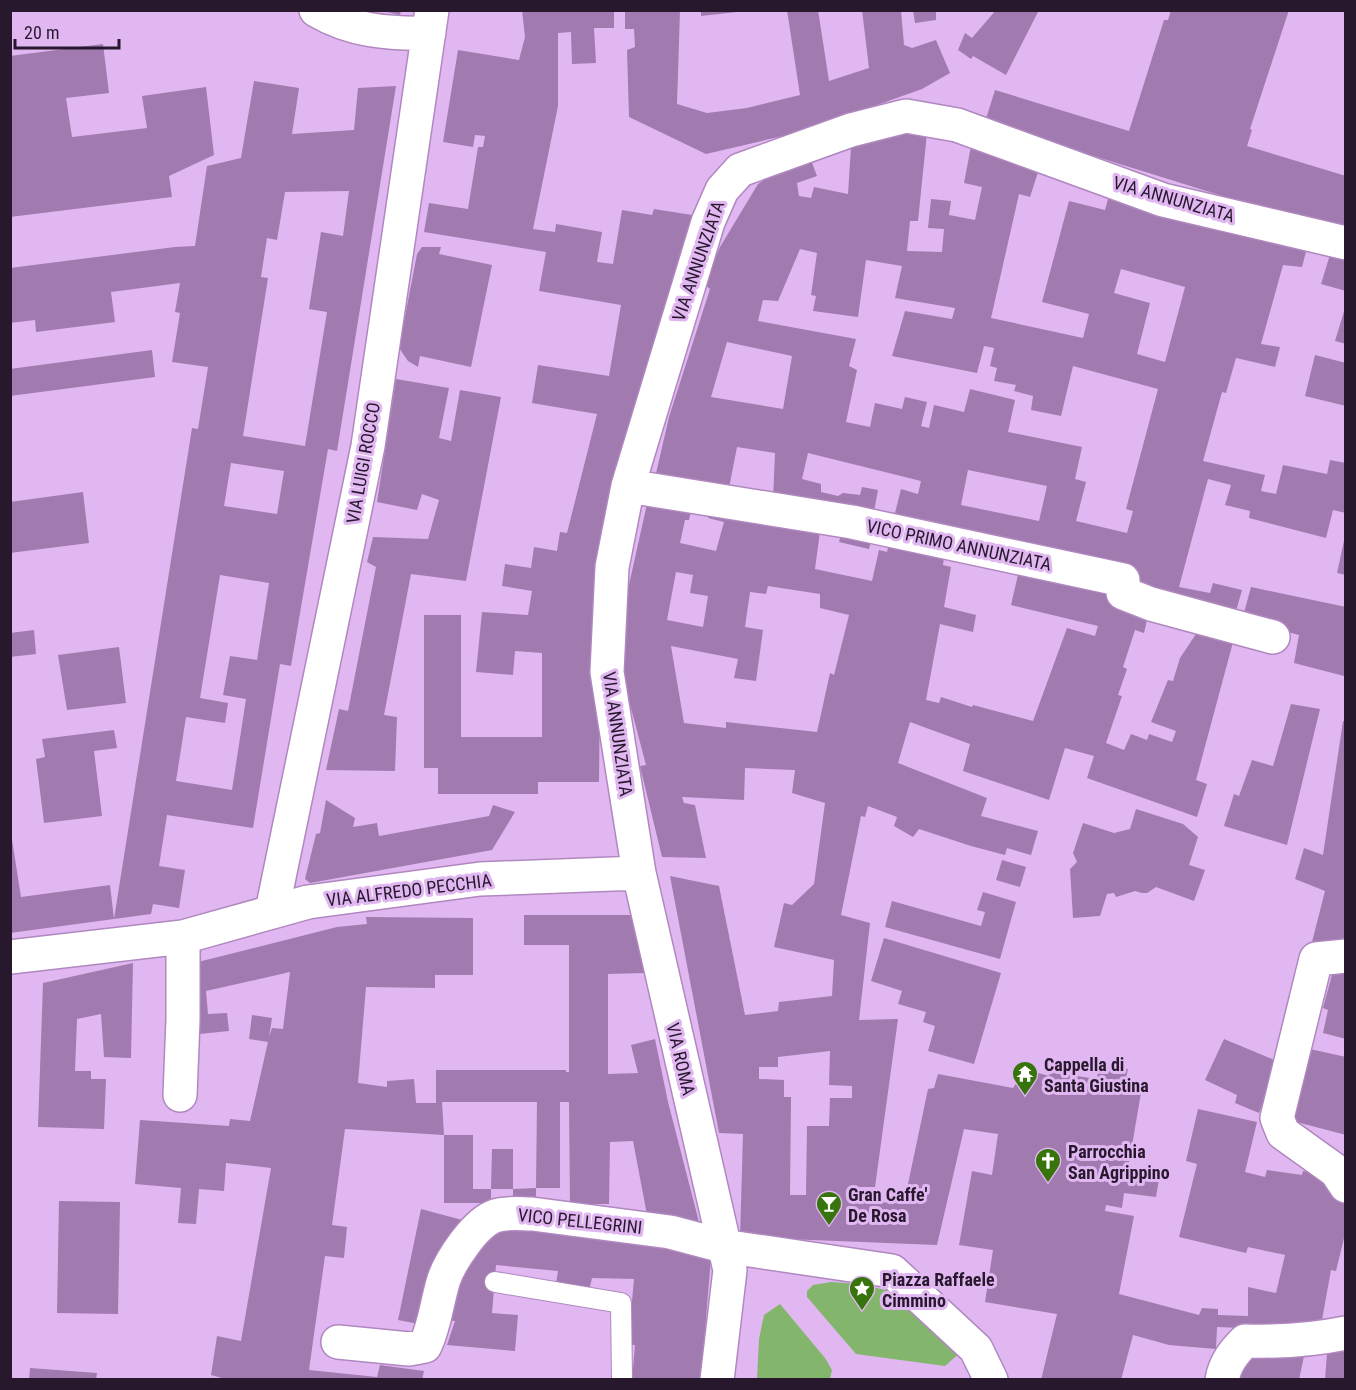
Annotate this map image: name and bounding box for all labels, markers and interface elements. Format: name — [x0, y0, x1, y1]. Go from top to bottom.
scale bar — [15, 12, 118, 50]
text: 20 m — [24, 22, 59, 43]
street label: VIA ANNUNZIATA — [1111, 172, 1238, 227]
street label: VIA ANNUNZIATA — [668, 198, 729, 324]
street label: VIA LUIGI ROCCO — [342, 401, 384, 525]
street label: VICO PRIMO ANNUNZIATA — [865, 515, 1054, 575]
street label: VIA ANNUNZIATA — [599, 670, 637, 798]
street label: VIA ALFREDO PECCHIA — [325, 869, 493, 911]
street label: VIA ROMA — [662, 1021, 700, 1098]
place label: Cappella di Santa Giustina — [1044, 1054, 1149, 1096]
temple icon: Cappella di Santa Giustina — [1010, 1059, 1040, 1097]
place label: Parrocchia San Agrippino — [1068, 1141, 1170, 1183]
church icon: Parrocchia San Agrippino — [1033, 1146, 1063, 1184]
place label: Gran Caffe' De Rosa — [848, 1184, 928, 1226]
bar icon: Gran Caffe' De Rosa — [814, 1189, 844, 1227]
street label: VICO PELLEGRINI — [517, 1204, 643, 1238]
place label: Piazza Raffaele Cimmino — [882, 1269, 995, 1311]
place icon: Piazza Raffaele Cimmino — [847, 1274, 877, 1312]

